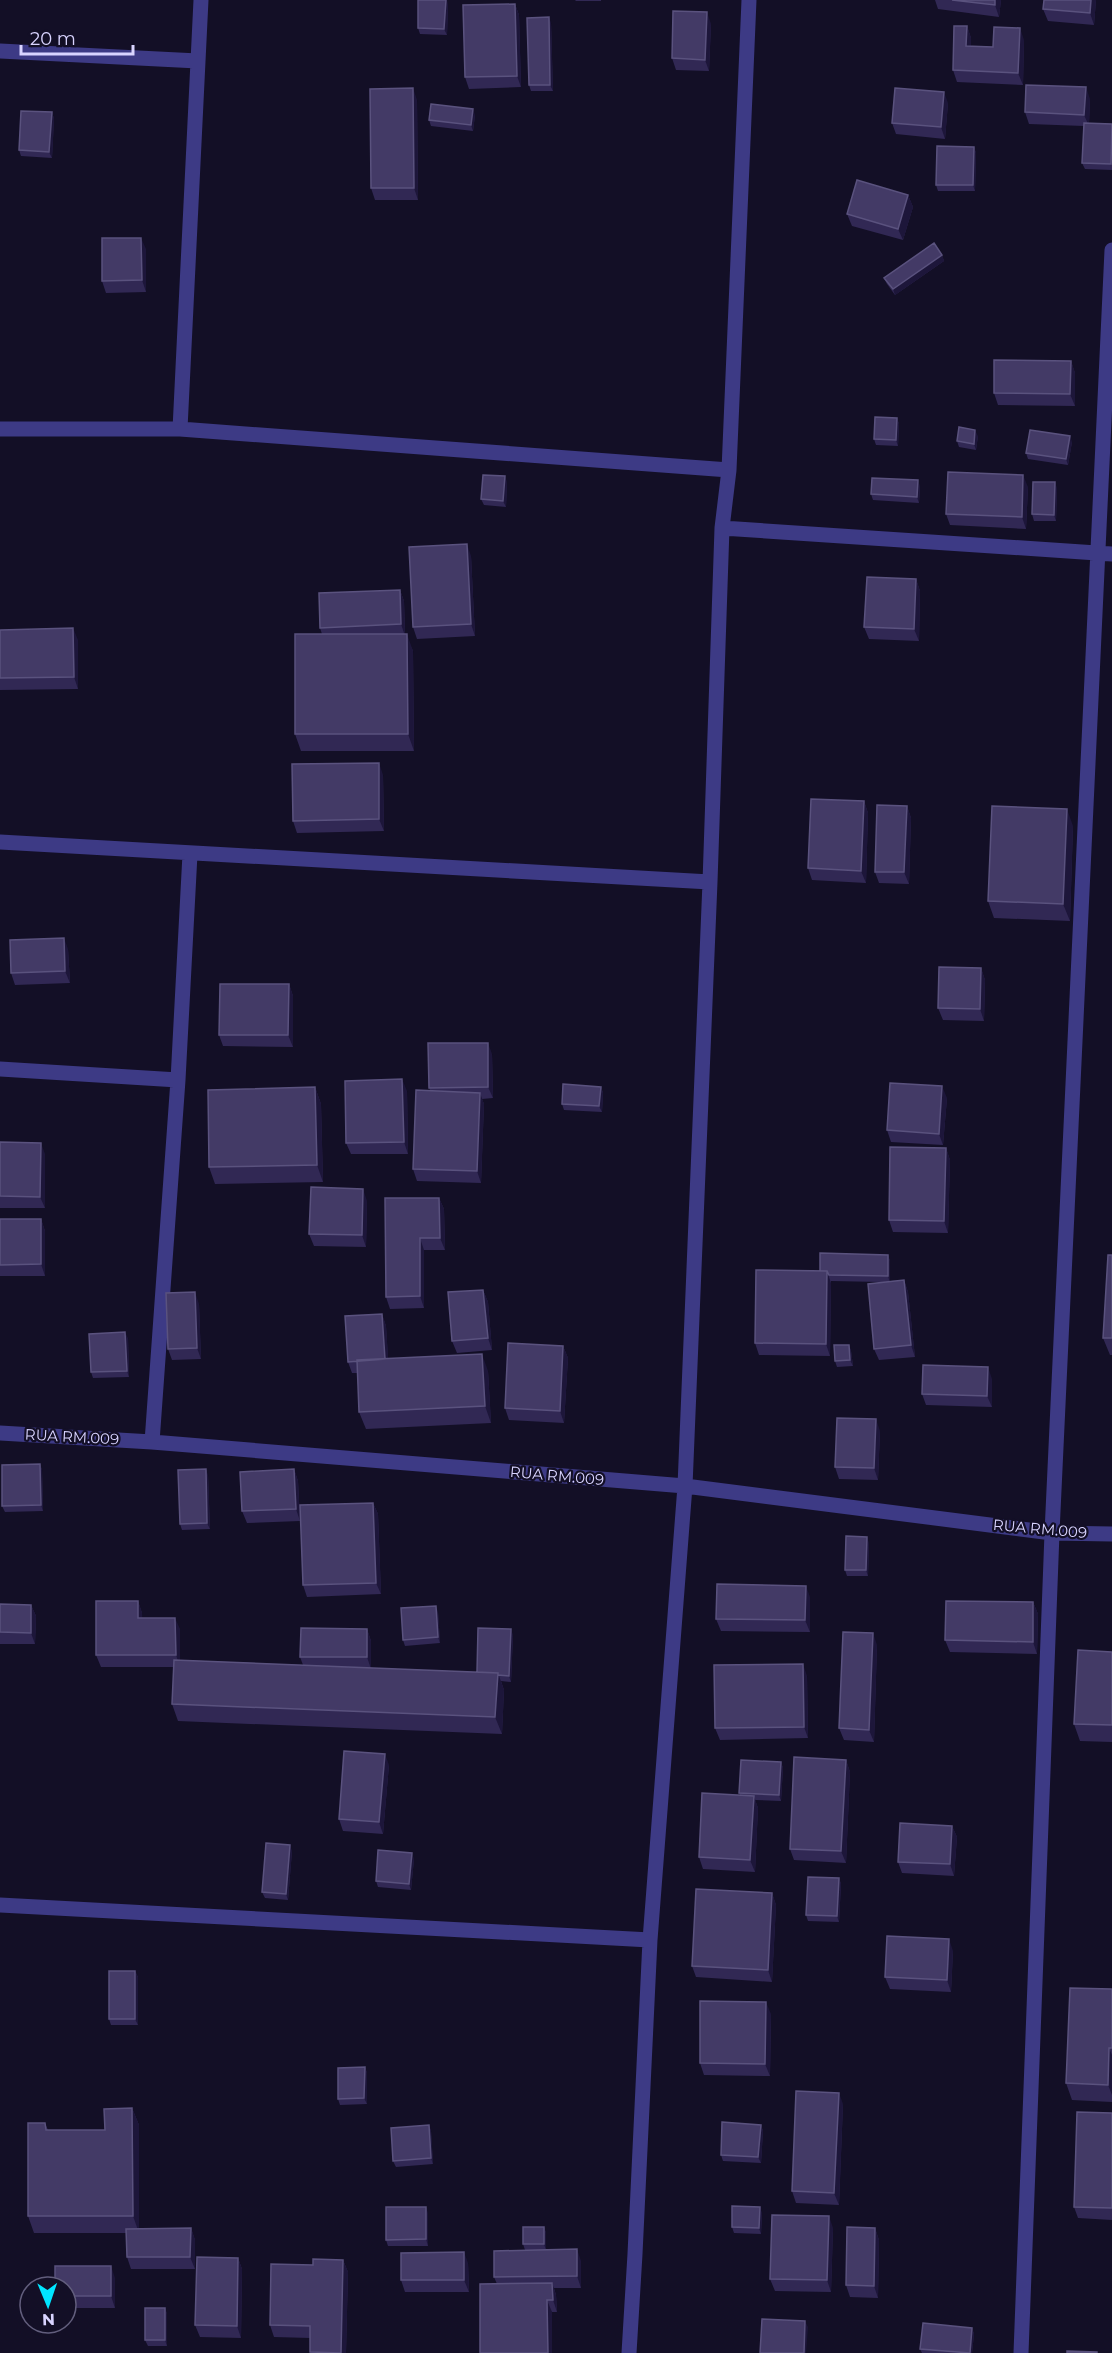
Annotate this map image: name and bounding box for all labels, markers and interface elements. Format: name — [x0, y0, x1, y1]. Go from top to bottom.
scale bar — [21, 18, 134, 56]
text: 20 m — [30, 28, 76, 50]
street label: RUA RM.009 — [24, 1425, 120, 1448]
street label: RUA RM.009 — [509, 1462, 605, 1489]
street label: RUA RM.009 — [992, 1515, 1088, 1542]
north arrow — [18, 2275, 78, 2335]
text: N — [42, 2310, 55, 2329]

